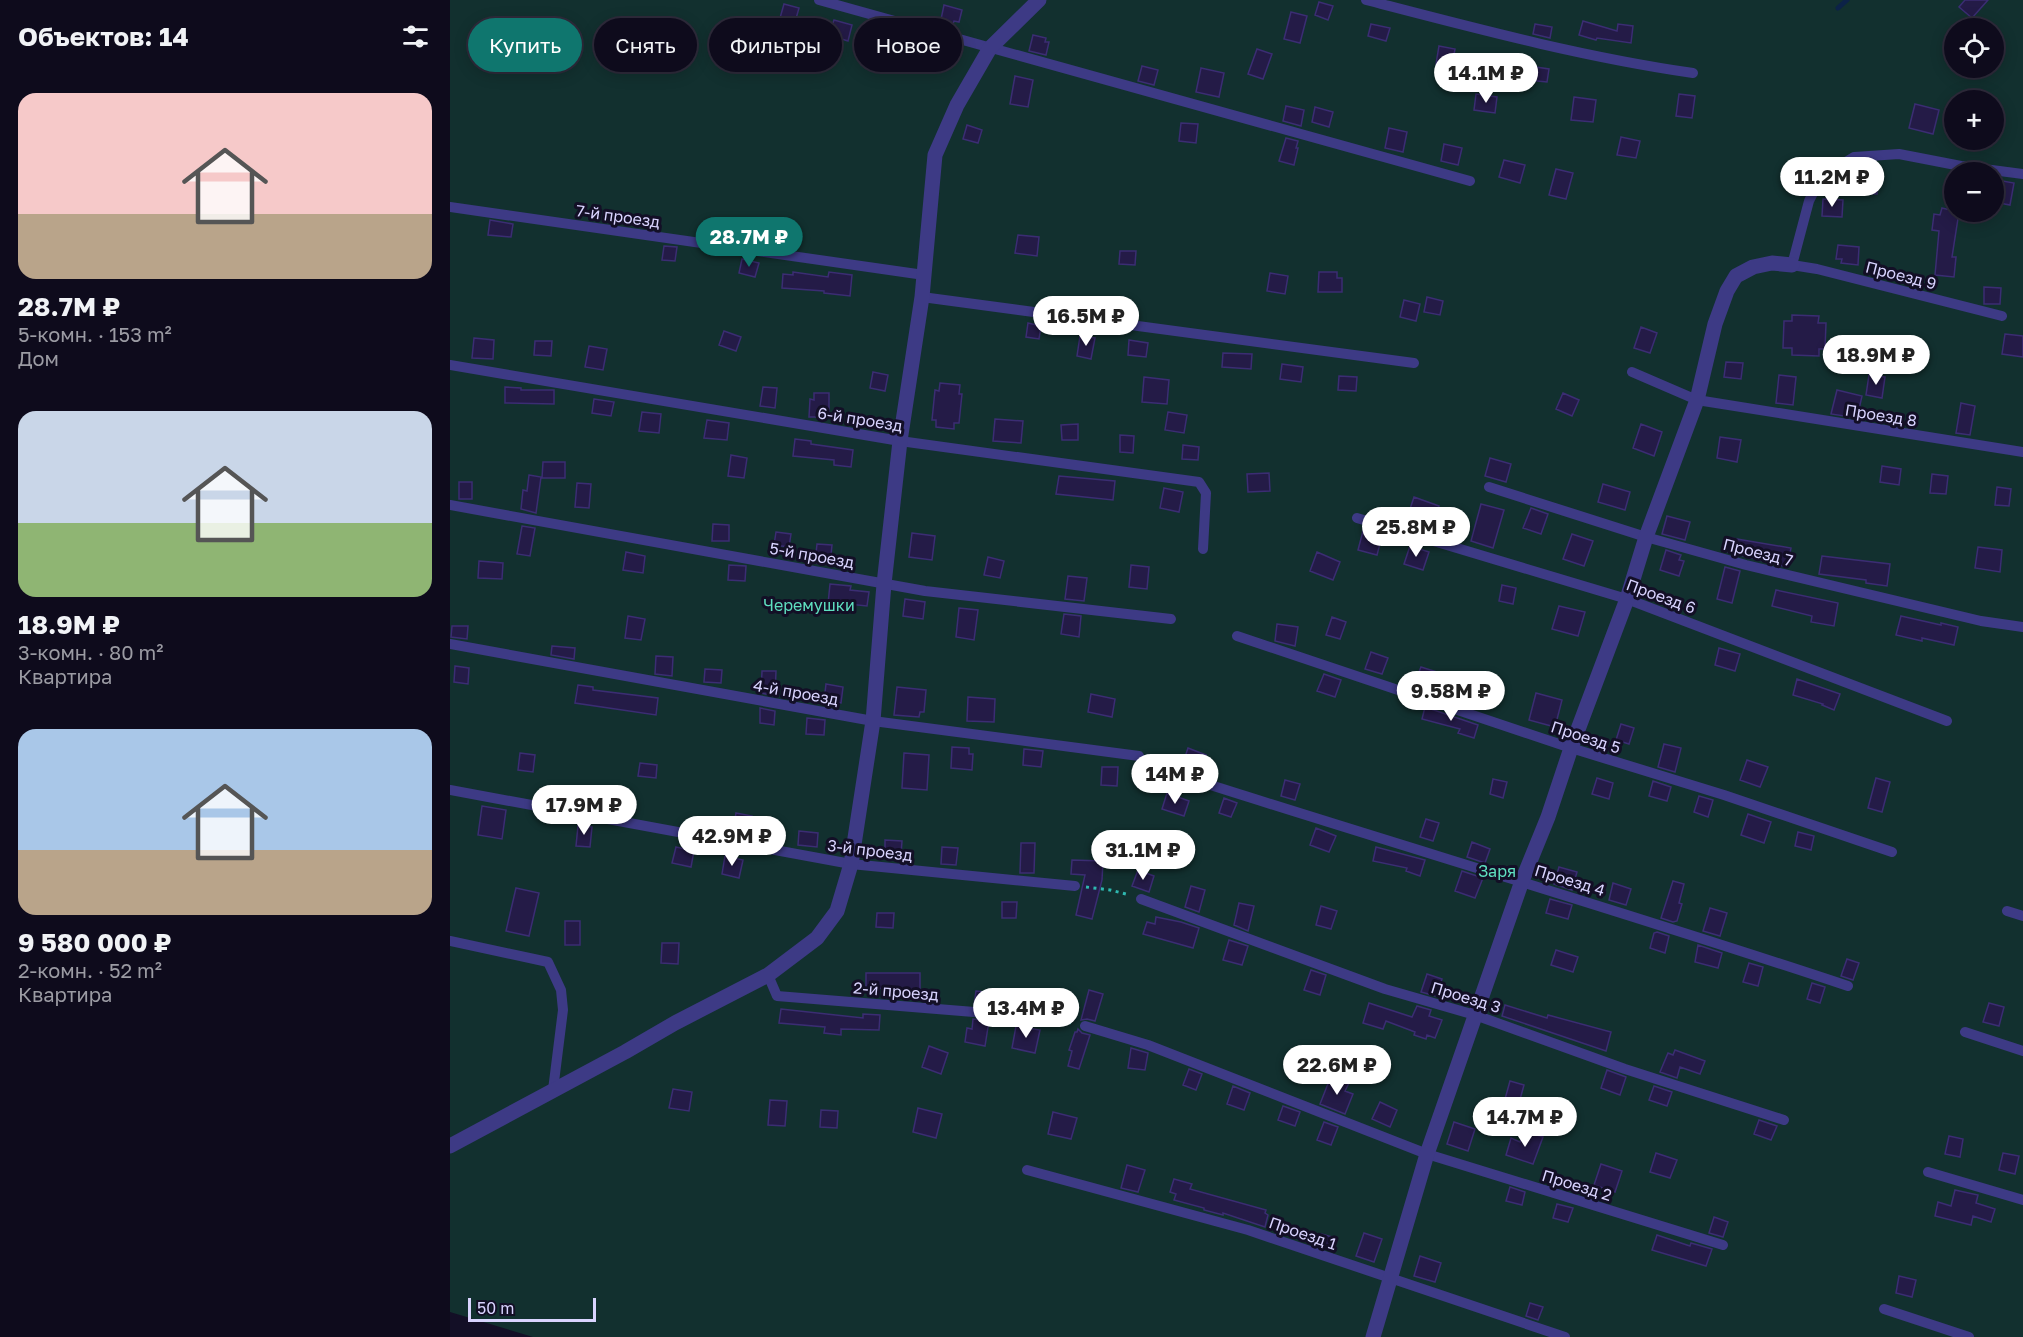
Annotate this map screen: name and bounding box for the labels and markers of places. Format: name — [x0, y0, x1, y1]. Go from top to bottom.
pin: 14.1M ₽ — [1431, 53, 1541, 104]
pin: 11.2M ₽ — [1777, 157, 1887, 208]
pin: 28.7M ₽ — [694, 217, 804, 268]
pin: 16.5M ₽ — [1031, 296, 1141, 347]
pin: 18.9M ₽ — [1821, 335, 1931, 386]
pin: 25.8M ₽ — [1361, 507, 1471, 558]
pin: 9.58M ₽ — [1396, 671, 1506, 722]
pin: 14M ₽ — [1133, 754, 1217, 805]
pin: 17.9M ₽ — [529, 785, 639, 836]
pin: 42.9M ₽ — [677, 816, 787, 867]
pin: 31.1M ₽ — [1088, 830, 1198, 881]
pin: 13.4M ₽ — [971, 988, 1081, 1039]
pin: 22.6M ₽ — [1282, 1045, 1392, 1096]
pin: 14.7M ₽ — [1470, 1097, 1580, 1148]

